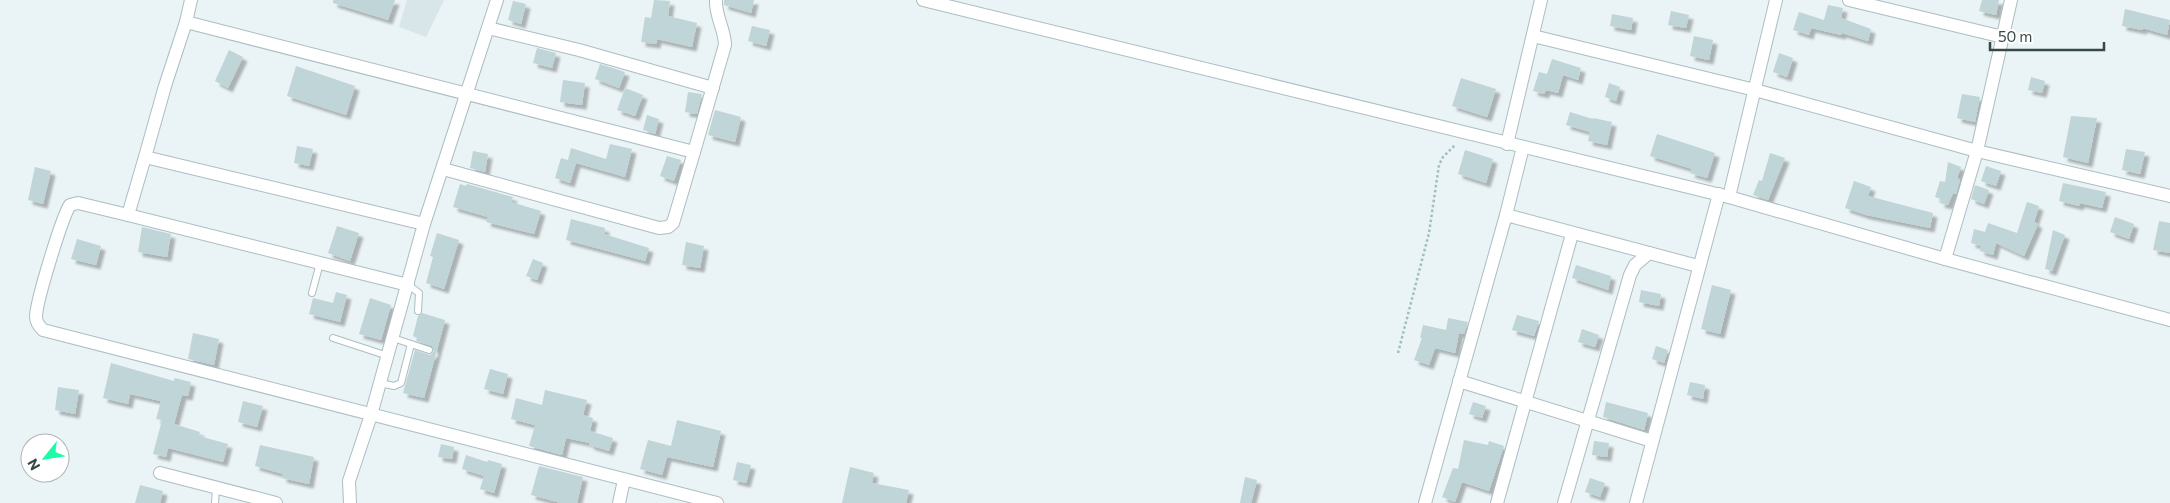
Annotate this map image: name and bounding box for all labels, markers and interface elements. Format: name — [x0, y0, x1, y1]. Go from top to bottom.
scale bar — [1990, 20, 2104, 52]
text: 50 m — [1998, 27, 2032, 45]
north arrow — [20, 433, 70, 483]
text: N — [23, 456, 43, 474]

